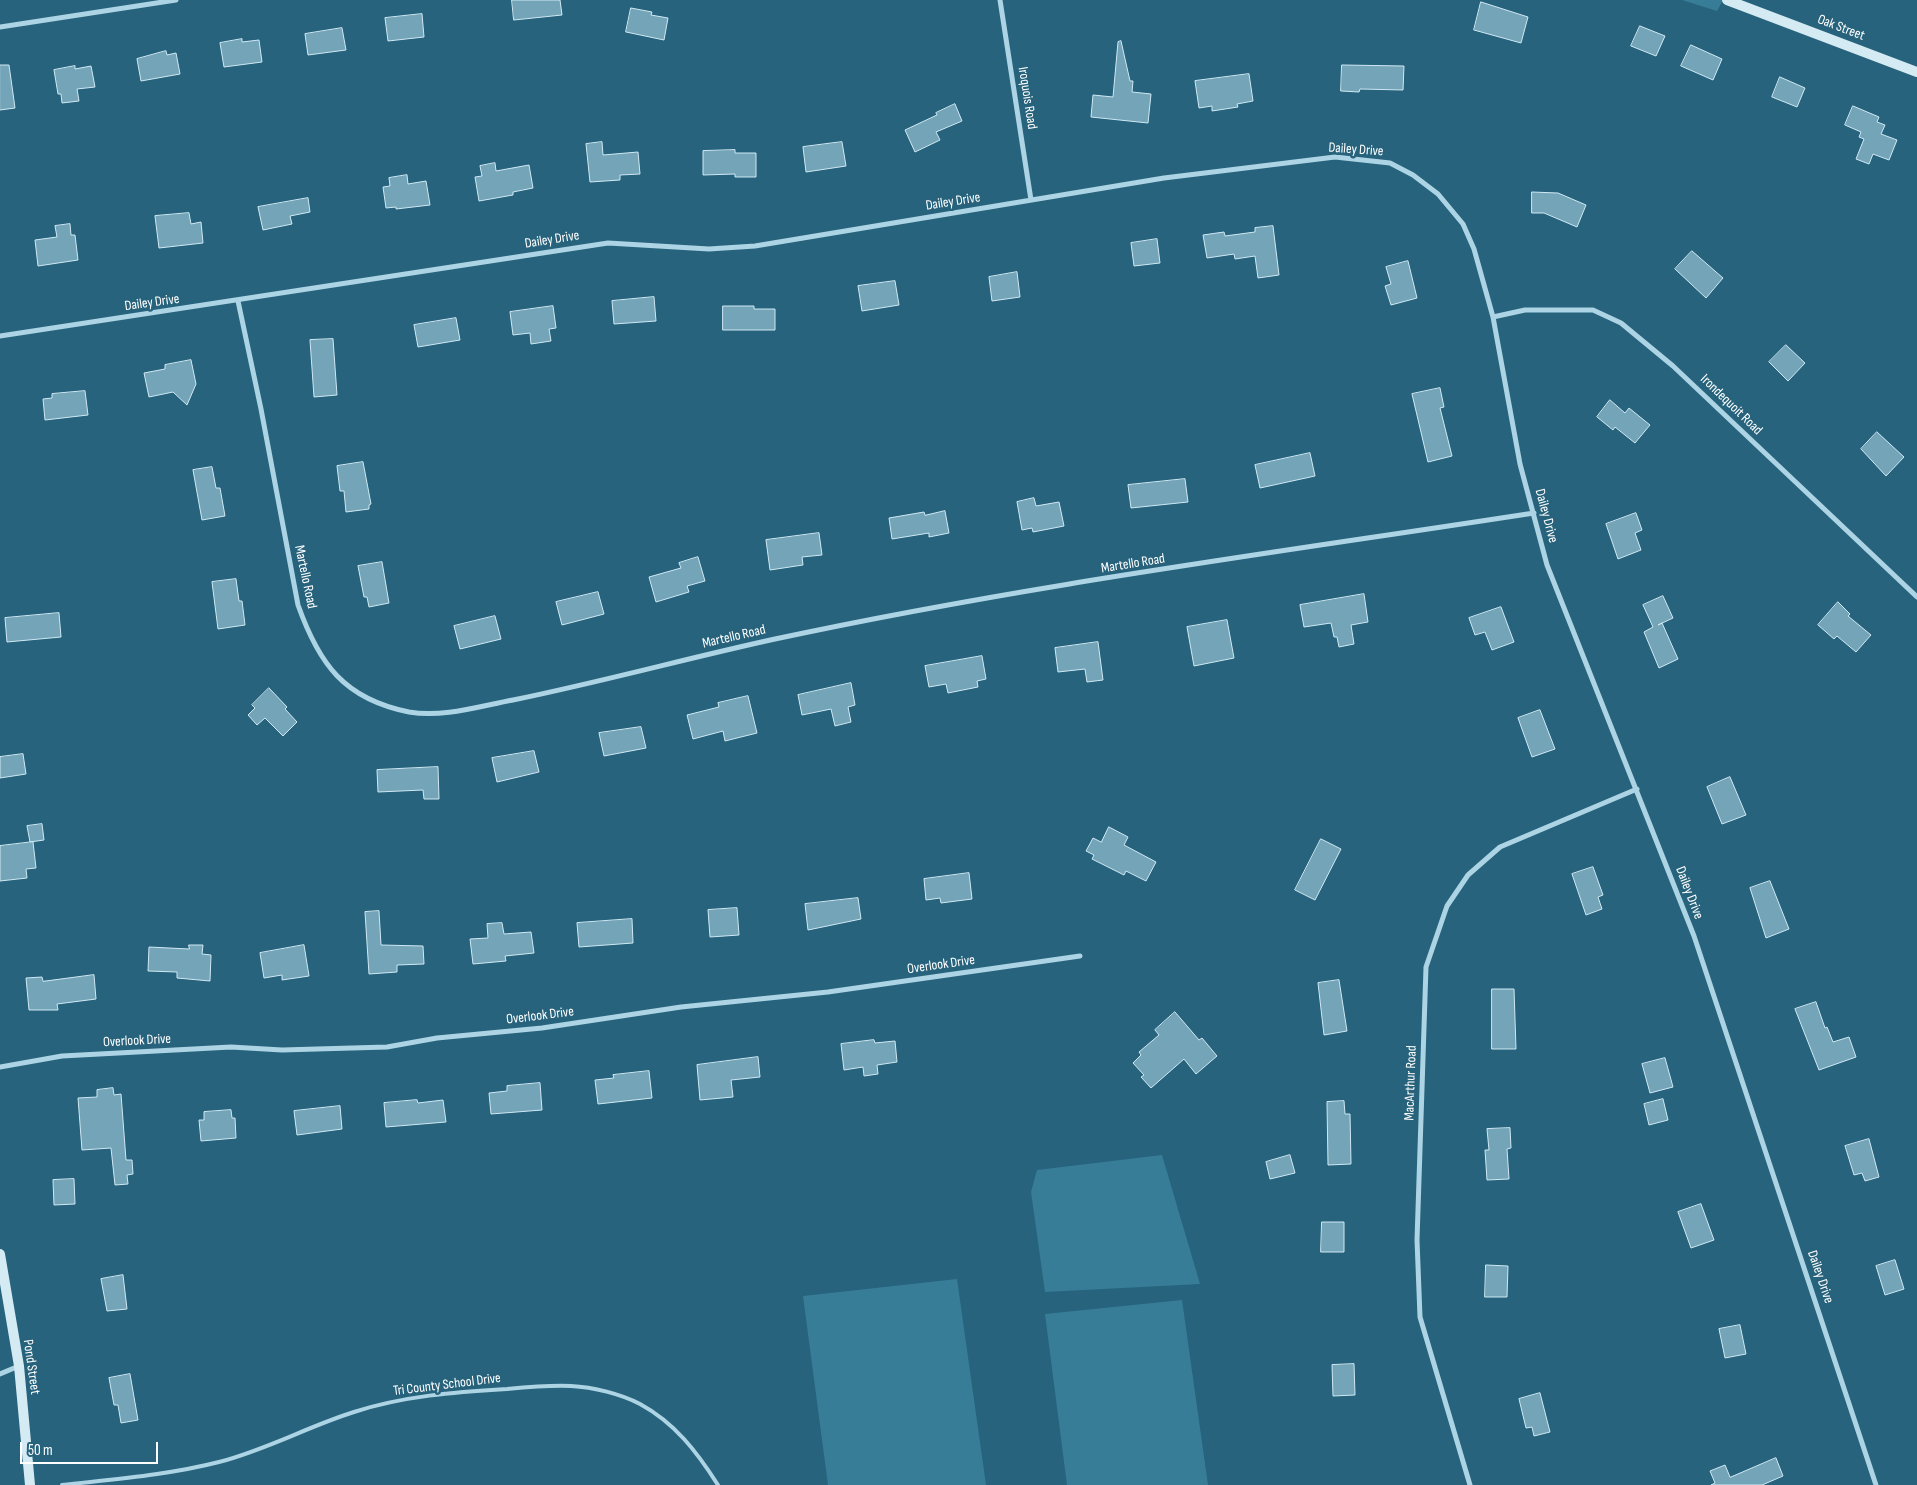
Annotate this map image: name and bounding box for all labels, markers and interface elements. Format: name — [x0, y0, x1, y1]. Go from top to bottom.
street label: Oak Street — [1815, 11, 1867, 45]
street label: Iroquois Road — [1014, 66, 1040, 130]
street label: Dailey Drive — [1328, 140, 1384, 160]
street label: Dailey Drive — [925, 189, 981, 215]
street label: Dailey Drive — [524, 227, 580, 253]
street label: Dailey Drive — [124, 291, 180, 315]
street label: Irondequoit Road — [1696, 371, 1766, 439]
street label: Dailey Drive — [1531, 487, 1561, 545]
street label: Martello Road — [290, 544, 320, 610]
street label: Martello Road — [1100, 551, 1166, 577]
street label: Martello Road — [701, 622, 767, 652]
street label: Dailey Drive — [1671, 864, 1707, 922]
street label: Overlook Drive — [906, 952, 976, 978]
street label: Overlook Drive — [505, 1004, 575, 1028]
street label: Overlook Drive — [103, 1031, 171, 1051]
street label: MacArthur Road — [1401, 1045, 1421, 1121]
street label: Dailey Drive — [1803, 1248, 1837, 1306]
street label: Pond Street — [19, 1338, 43, 1396]
street label: Tri County School Drive — [392, 1370, 502, 1400]
scale bar — [22, 1432, 160, 1464]
text: 50 m — [28, 1441, 53, 1460]

